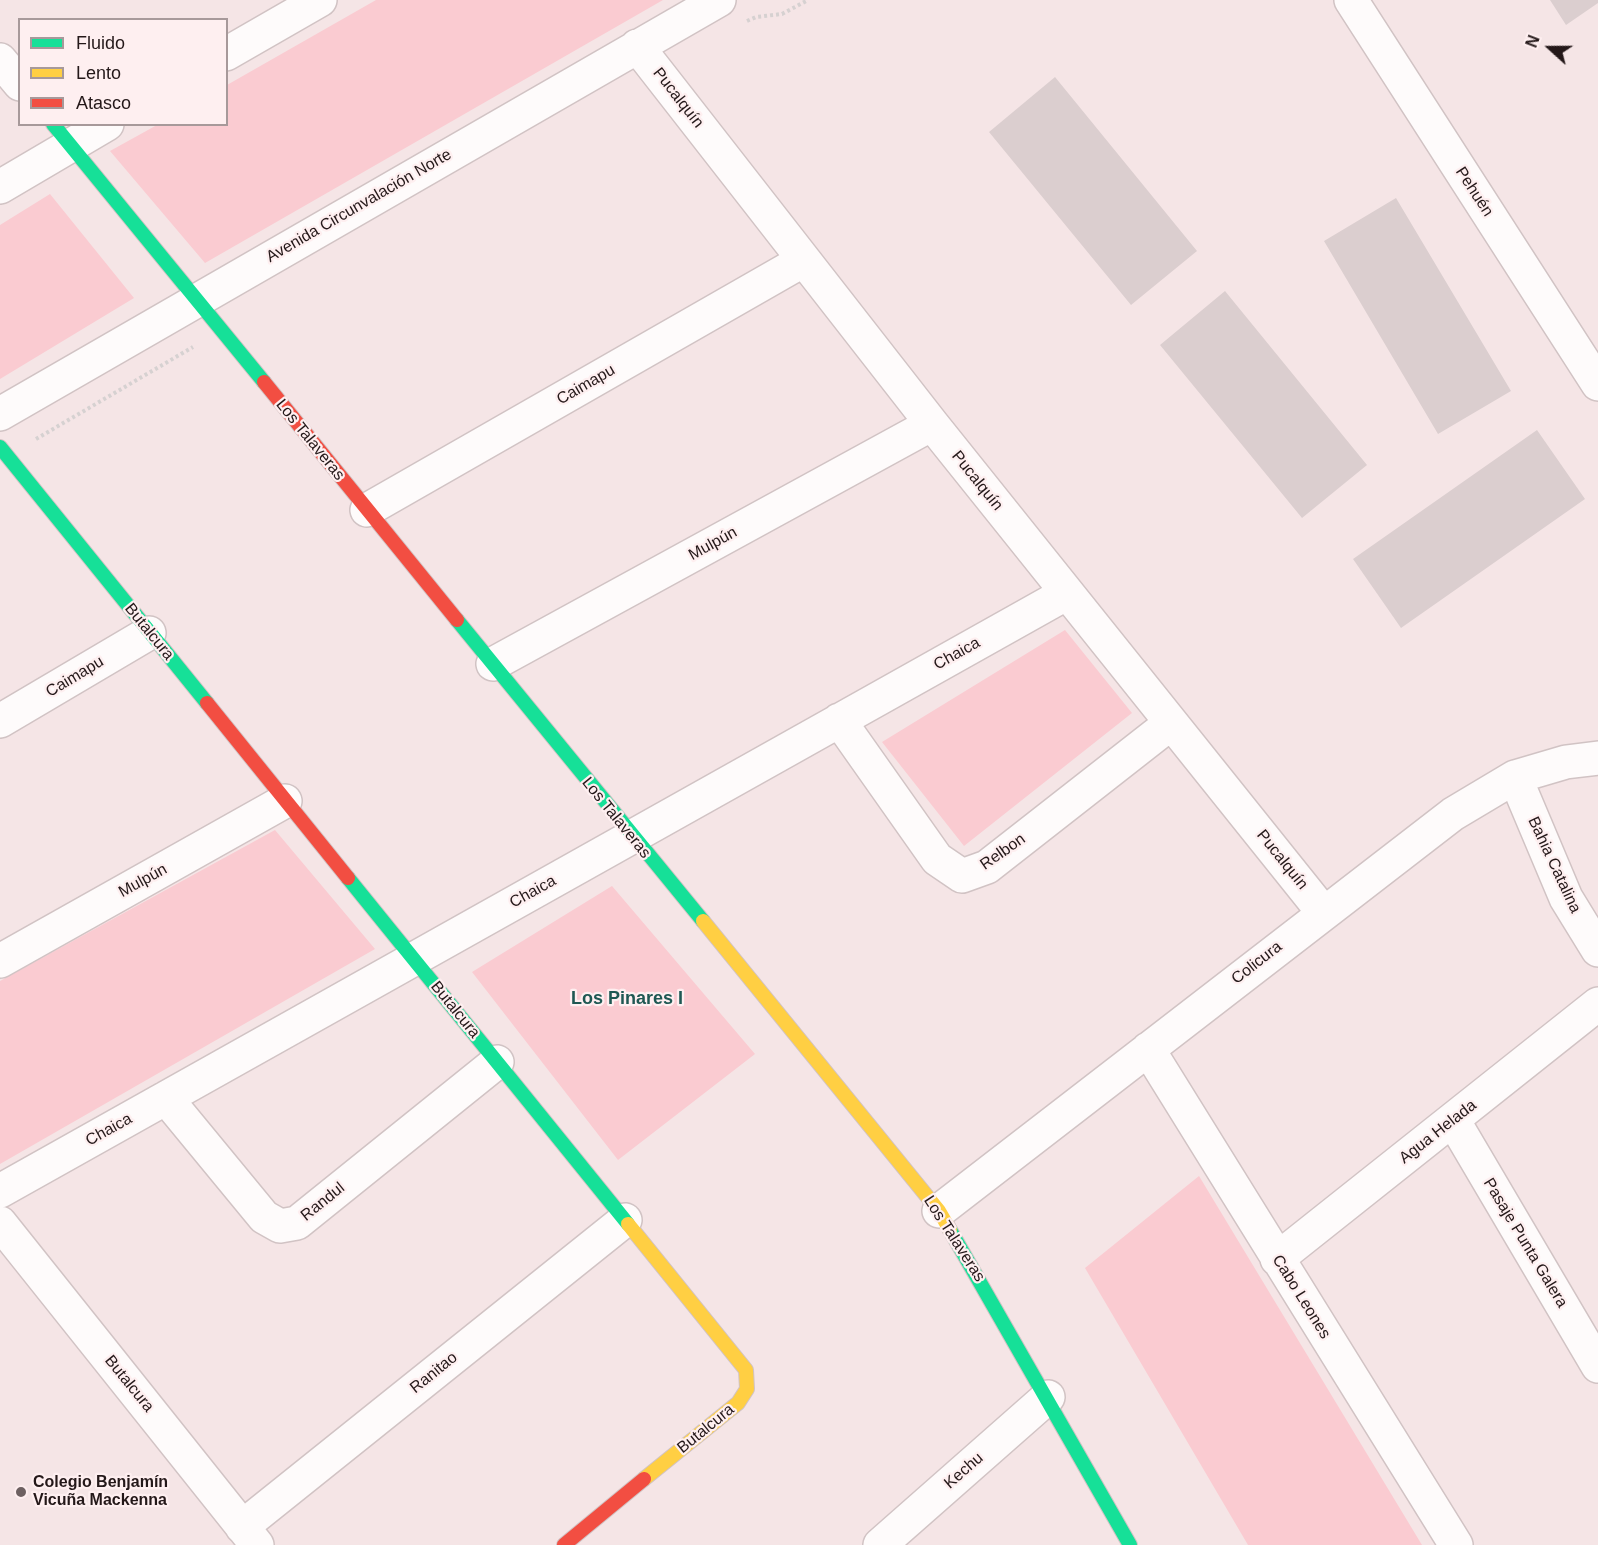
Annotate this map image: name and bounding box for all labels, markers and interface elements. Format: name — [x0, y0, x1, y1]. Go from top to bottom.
legend — [18, 18, 228, 126]
north arrow — [1520, 18, 1580, 78]
text: Fluido — [76, 33, 125, 53]
text: N — [1523, 33, 1543, 50]
text: Lento — [76, 63, 121, 83]
street label: Pucalquín — [649, 64, 707, 132]
text: Atasco — [76, 93, 131, 113]
street label: Avenida Circunvalación Norte — [263, 145, 455, 267]
street label: Pehuén — [1451, 164, 1497, 220]
street label: Caimapu — [553, 361, 619, 409]
street label: Los Talaveras — [271, 396, 349, 484]
street label: Pucalquín — [947, 447, 1007, 515]
street label: Mulpún — [685, 523, 741, 565]
street label: Butalcura — [120, 600, 178, 664]
street label: Chaica — [931, 634, 983, 674]
street label: Caimapu — [43, 652, 107, 702]
street label: Los Talaveras — [577, 774, 655, 862]
street label: Bahia Catalina — [1523, 814, 1585, 916]
street label: Pucalquín — [1252, 826, 1312, 894]
street label: Relbon — [977, 830, 1029, 874]
street label: Mulpún — [115, 860, 171, 902]
street label: Chaica — [507, 872, 559, 912]
street label: Colicura — [1228, 937, 1286, 989]
street label: Butalcura — [426, 978, 484, 1042]
district label: Los Pinares I — [571, 988, 683, 1010]
street label: Agua Helada — [1396, 1096, 1480, 1168]
street label: Chaica — [83, 1110, 135, 1150]
street label: Pasaje Punta Galera — [1479, 1175, 1571, 1311]
street label: Randul — [297, 1179, 349, 1225]
street label: Los Talaveras — [919, 1192, 989, 1286]
street label: Cabo Leones — [1268, 1252, 1334, 1342]
street label: Ranitao — [407, 1348, 461, 1398]
street label: Butalcura — [100, 1352, 158, 1416]
street label: Butalcura — [674, 1400, 738, 1458]
street label: Kechu — [941, 1449, 987, 1493]
place label: Colegio Benjamín Vicuña Mackenna — [33, 1473, 168, 1511]
marker: Colegio Benjamín Vicuña Mackenna — [14, 1485, 28, 1499]

